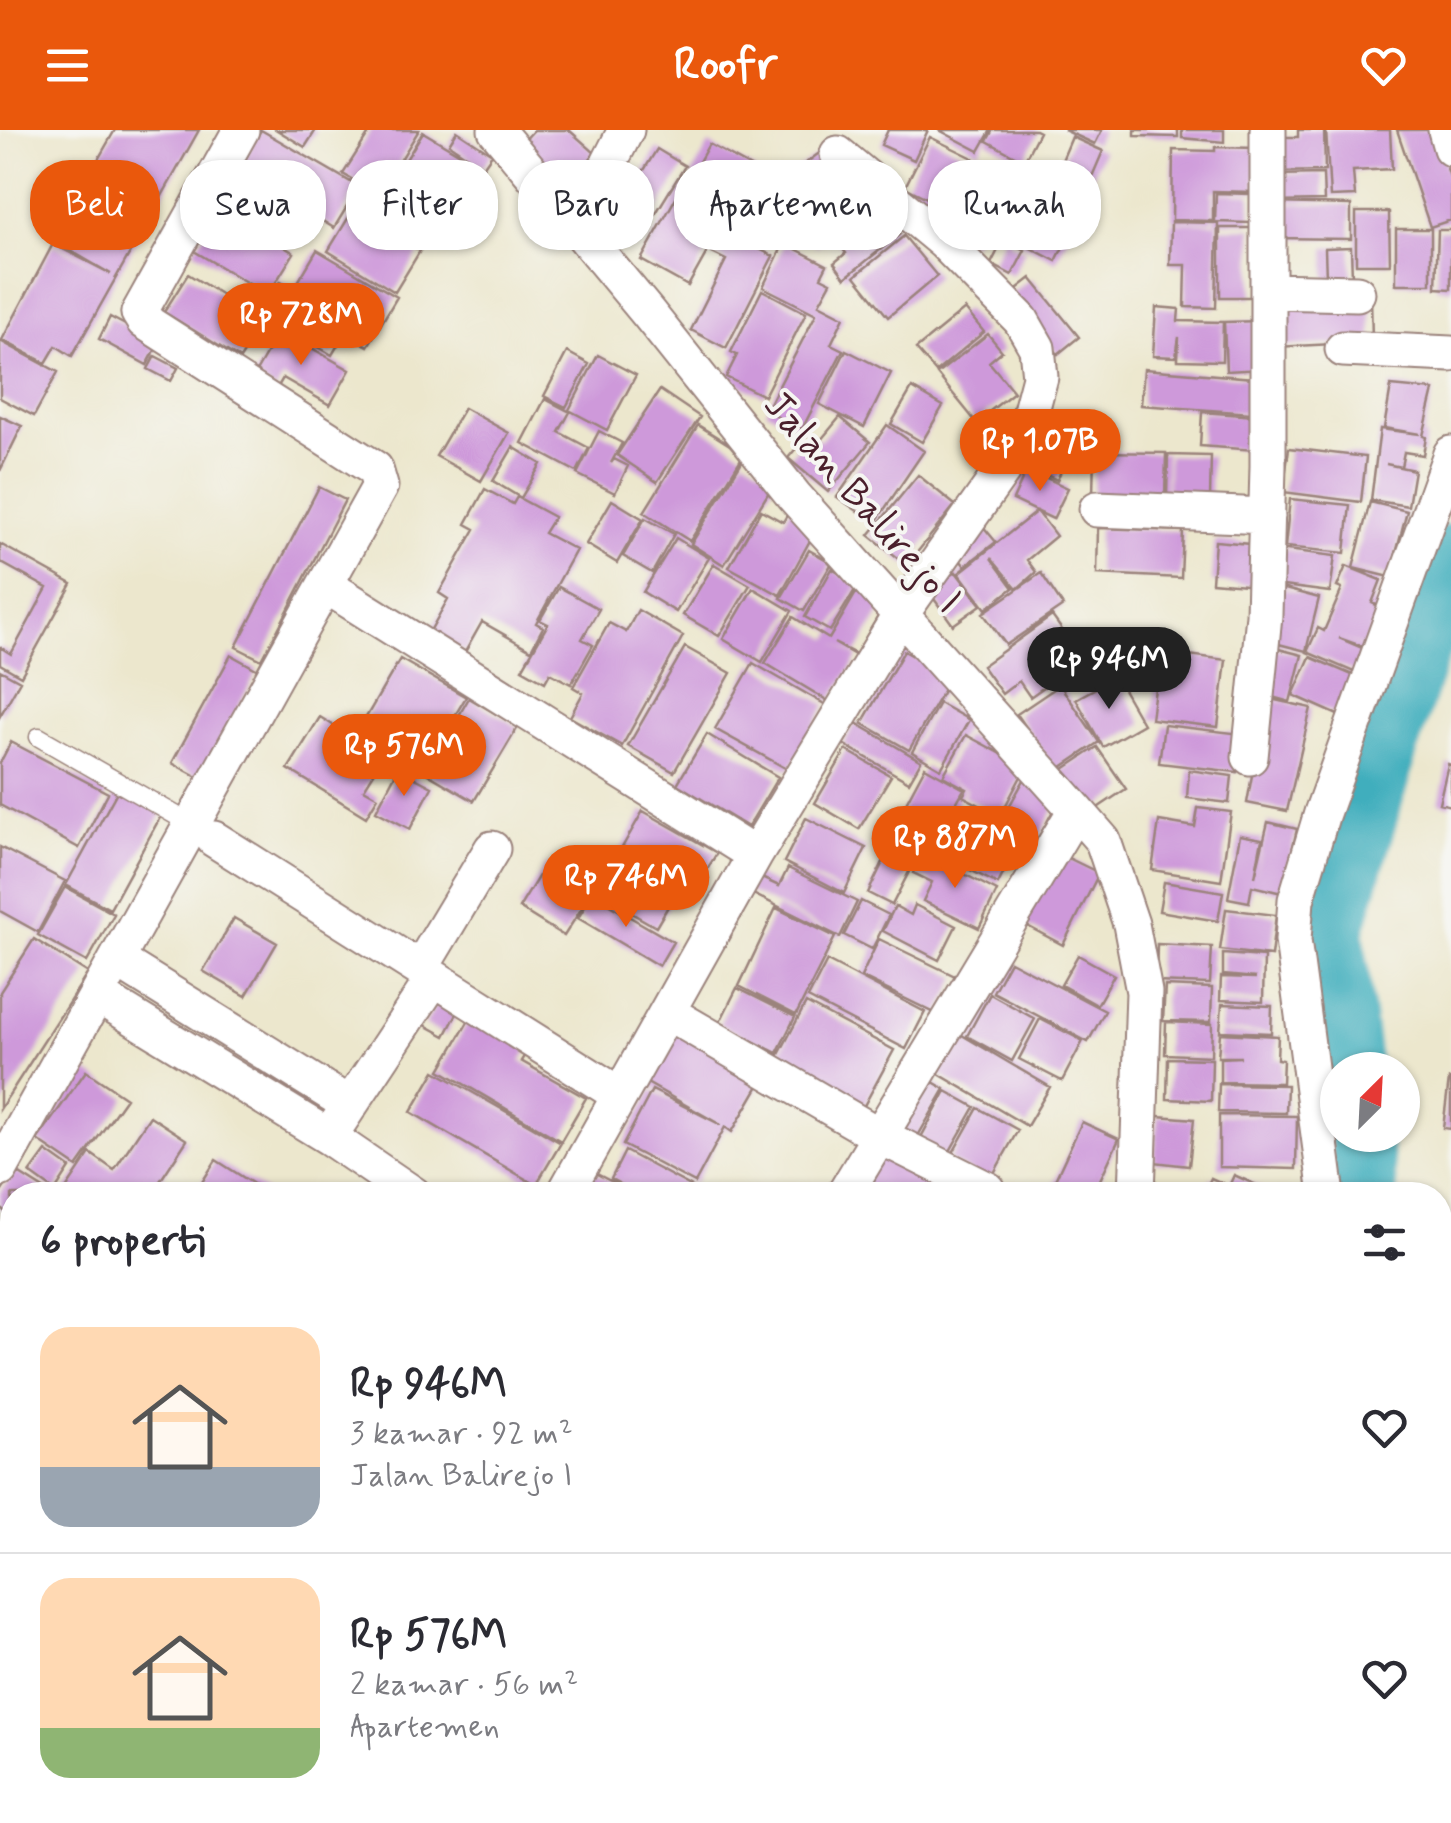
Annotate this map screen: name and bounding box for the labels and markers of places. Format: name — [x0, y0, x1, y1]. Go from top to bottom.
pin: Rp 728M — [209, 283, 393, 368]
pin: Rp 1.07B — [937, 409, 1143, 494]
pin: Rp 946M — [1017, 627, 1201, 712]
pin: Rp 576M — [312, 714, 496, 799]
pin: Rp 887M — [863, 806, 1047, 891]
pin: Rp 746M — [534, 845, 718, 930]

